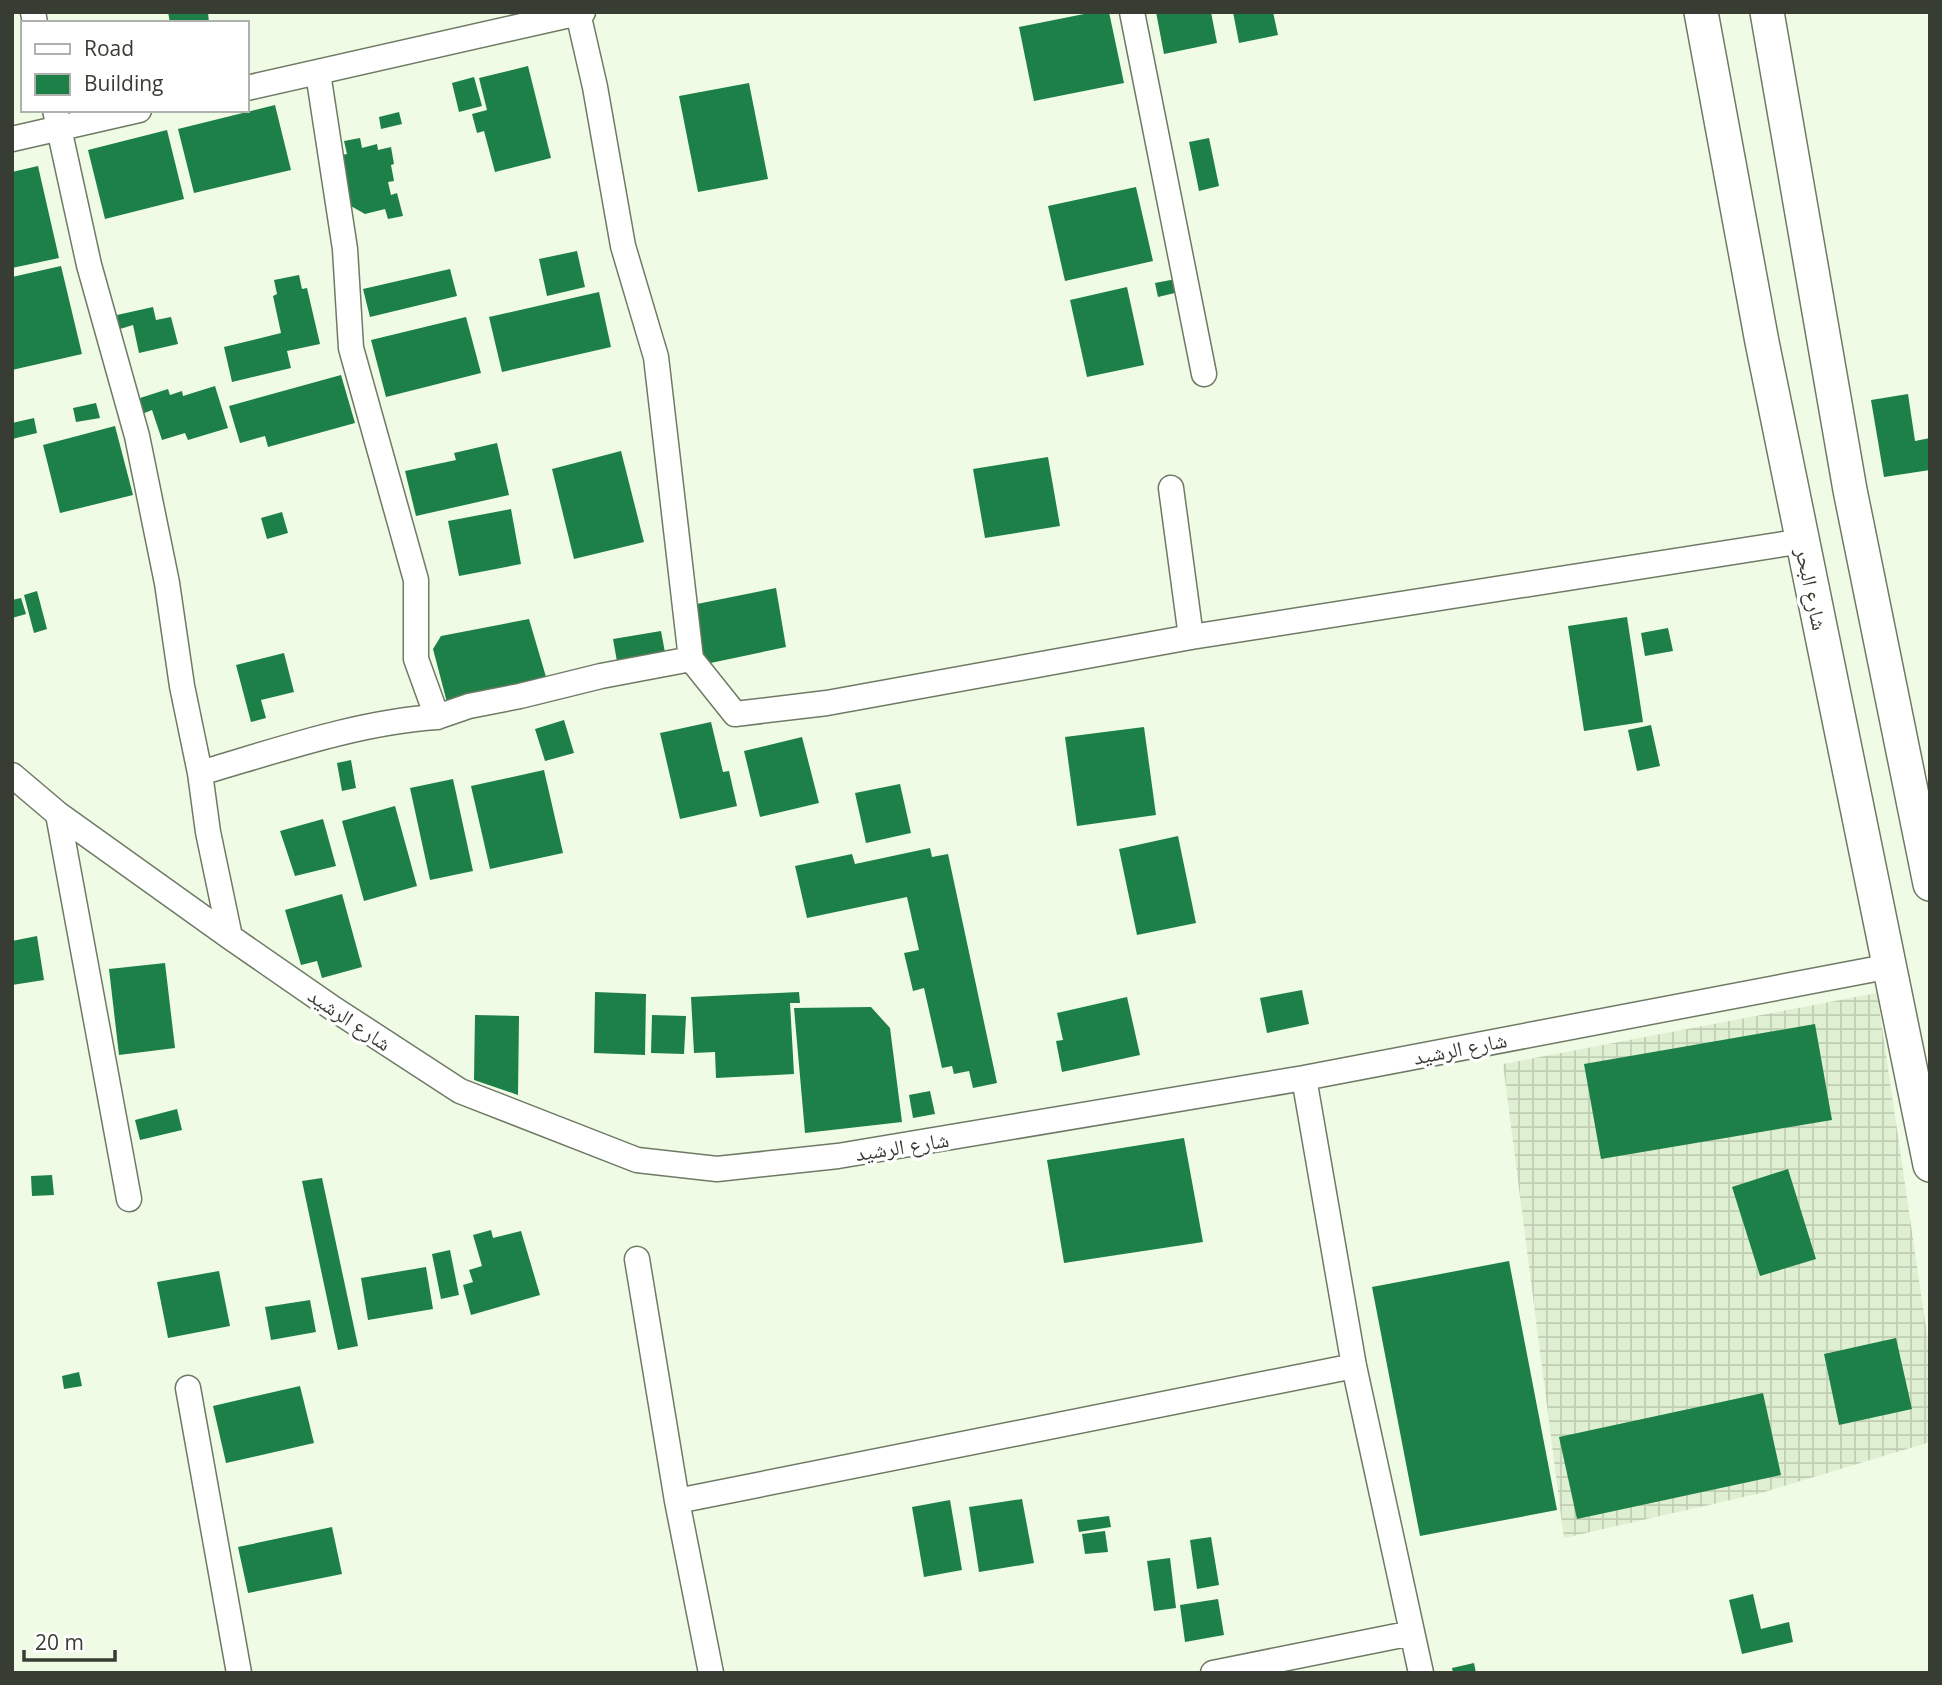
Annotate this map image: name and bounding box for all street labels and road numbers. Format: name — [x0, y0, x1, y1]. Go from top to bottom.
street label: شارع البحر — [1789, 544, 1834, 633]
street label: شارع الرشيد — [303, 981, 397, 1057]
street label: شارع الرشيد — [1411, 1025, 1509, 1071]
street label: شارع الرشيد — [853, 1125, 951, 1167]

